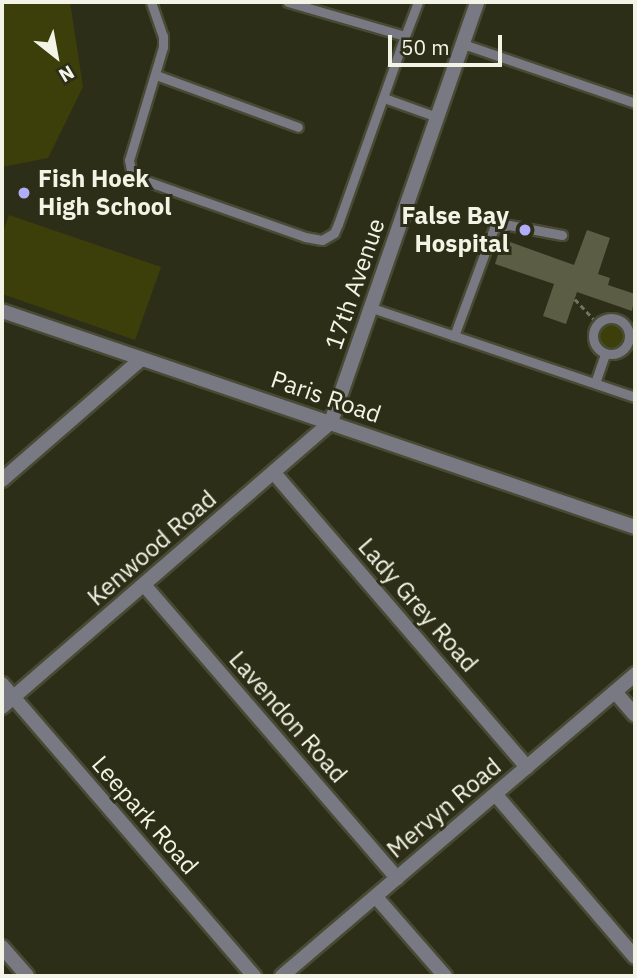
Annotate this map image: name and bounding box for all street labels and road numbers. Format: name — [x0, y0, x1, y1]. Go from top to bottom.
street label: 17th Avenue — [319, 215, 391, 353]
street label: Paris Road — [267, 365, 385, 429]
street label: Kenwood Road — [82, 484, 222, 612]
street label: Lady Grey Road — [352, 532, 484, 678]
street label: Lavendon Road — [223, 645, 353, 789]
street label: Leepark Road — [86, 750, 204, 880]
street label: Mervyn Road — [381, 752, 507, 864]

